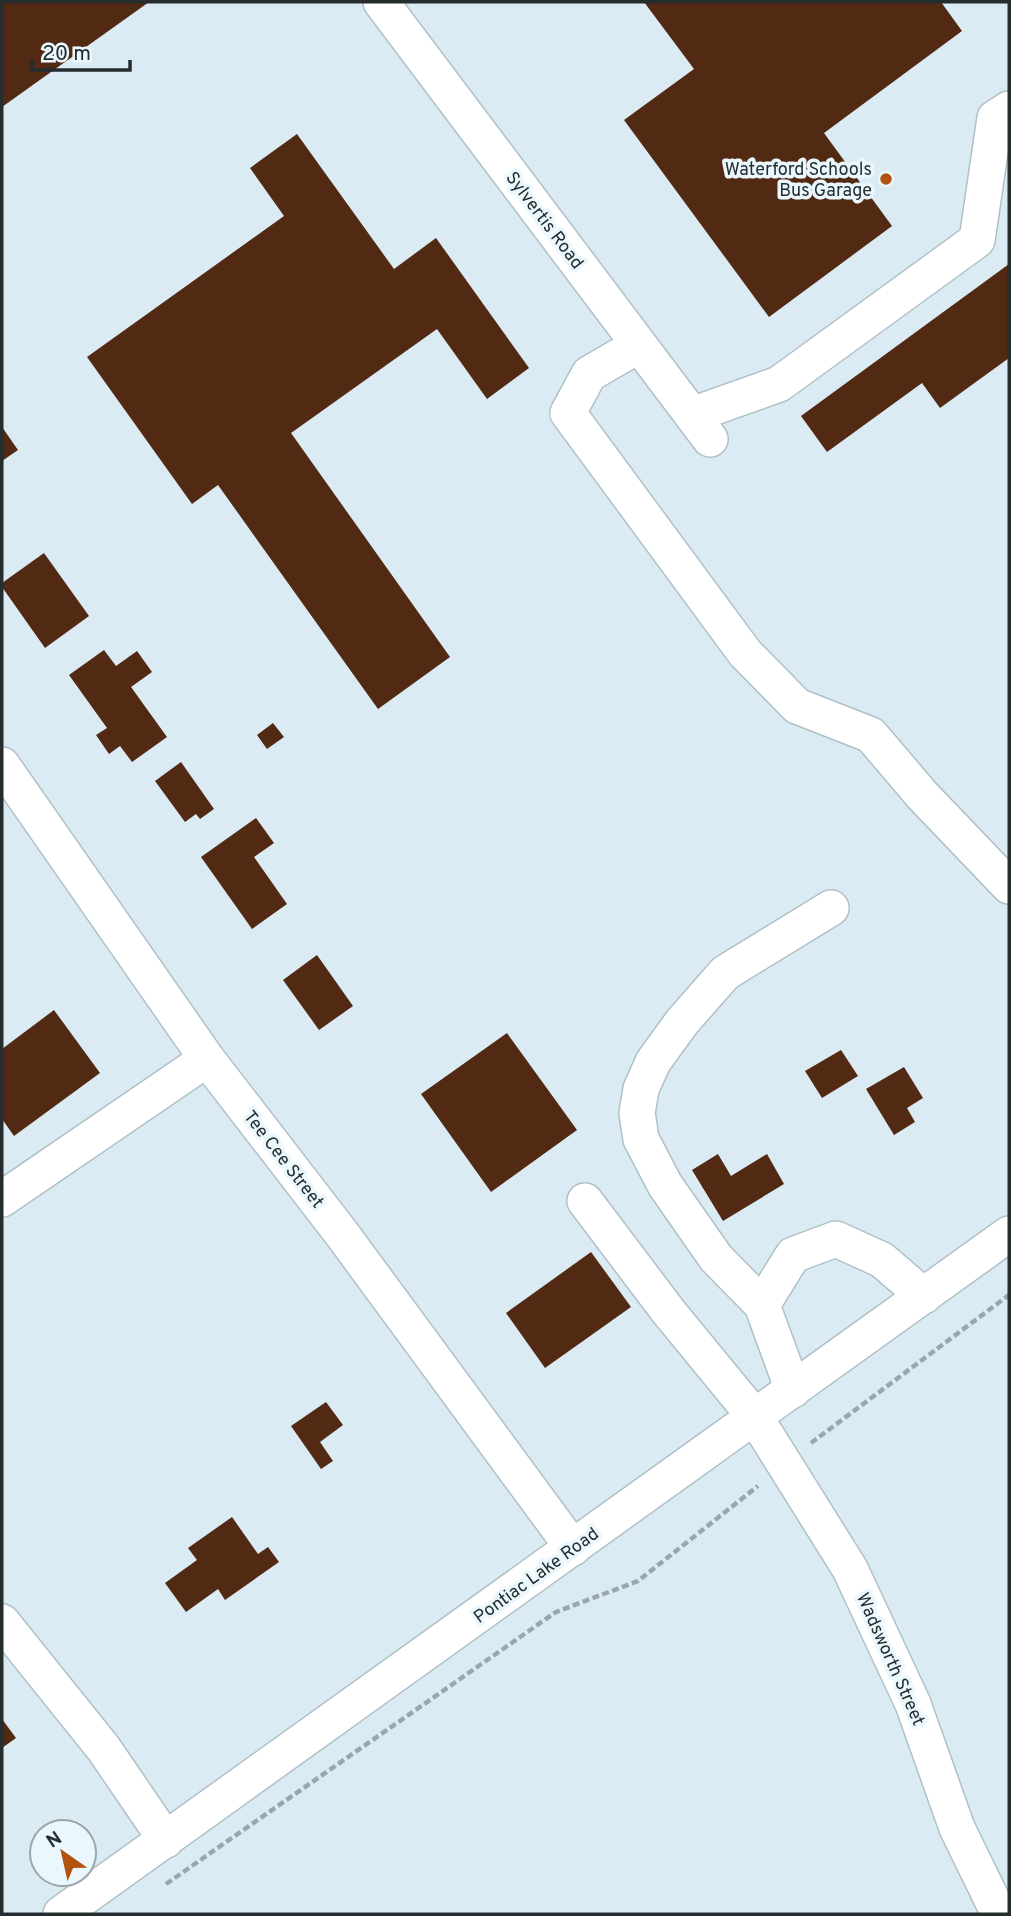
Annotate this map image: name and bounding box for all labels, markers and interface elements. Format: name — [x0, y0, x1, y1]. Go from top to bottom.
scale bar — [32, 28, 130, 72]
text: 20 m — [42, 41, 91, 68]
place label: Waterford Schools Bus Garage — [725, 159, 872, 203]
street label: Sylvertis Road — [500, 168, 588, 274]
marker: Waterford Schools Bus Garage — [878, 171, 894, 187]
street label: Tee Cee Street — [237, 1106, 328, 1214]
street label: Pontiac Lake Road — [470, 1523, 604, 1629]
street label: Wadsworth Street — [850, 1590, 929, 1730]
north arrow — [28, 1818, 98, 1888]
text: N — [42, 1827, 67, 1854]

